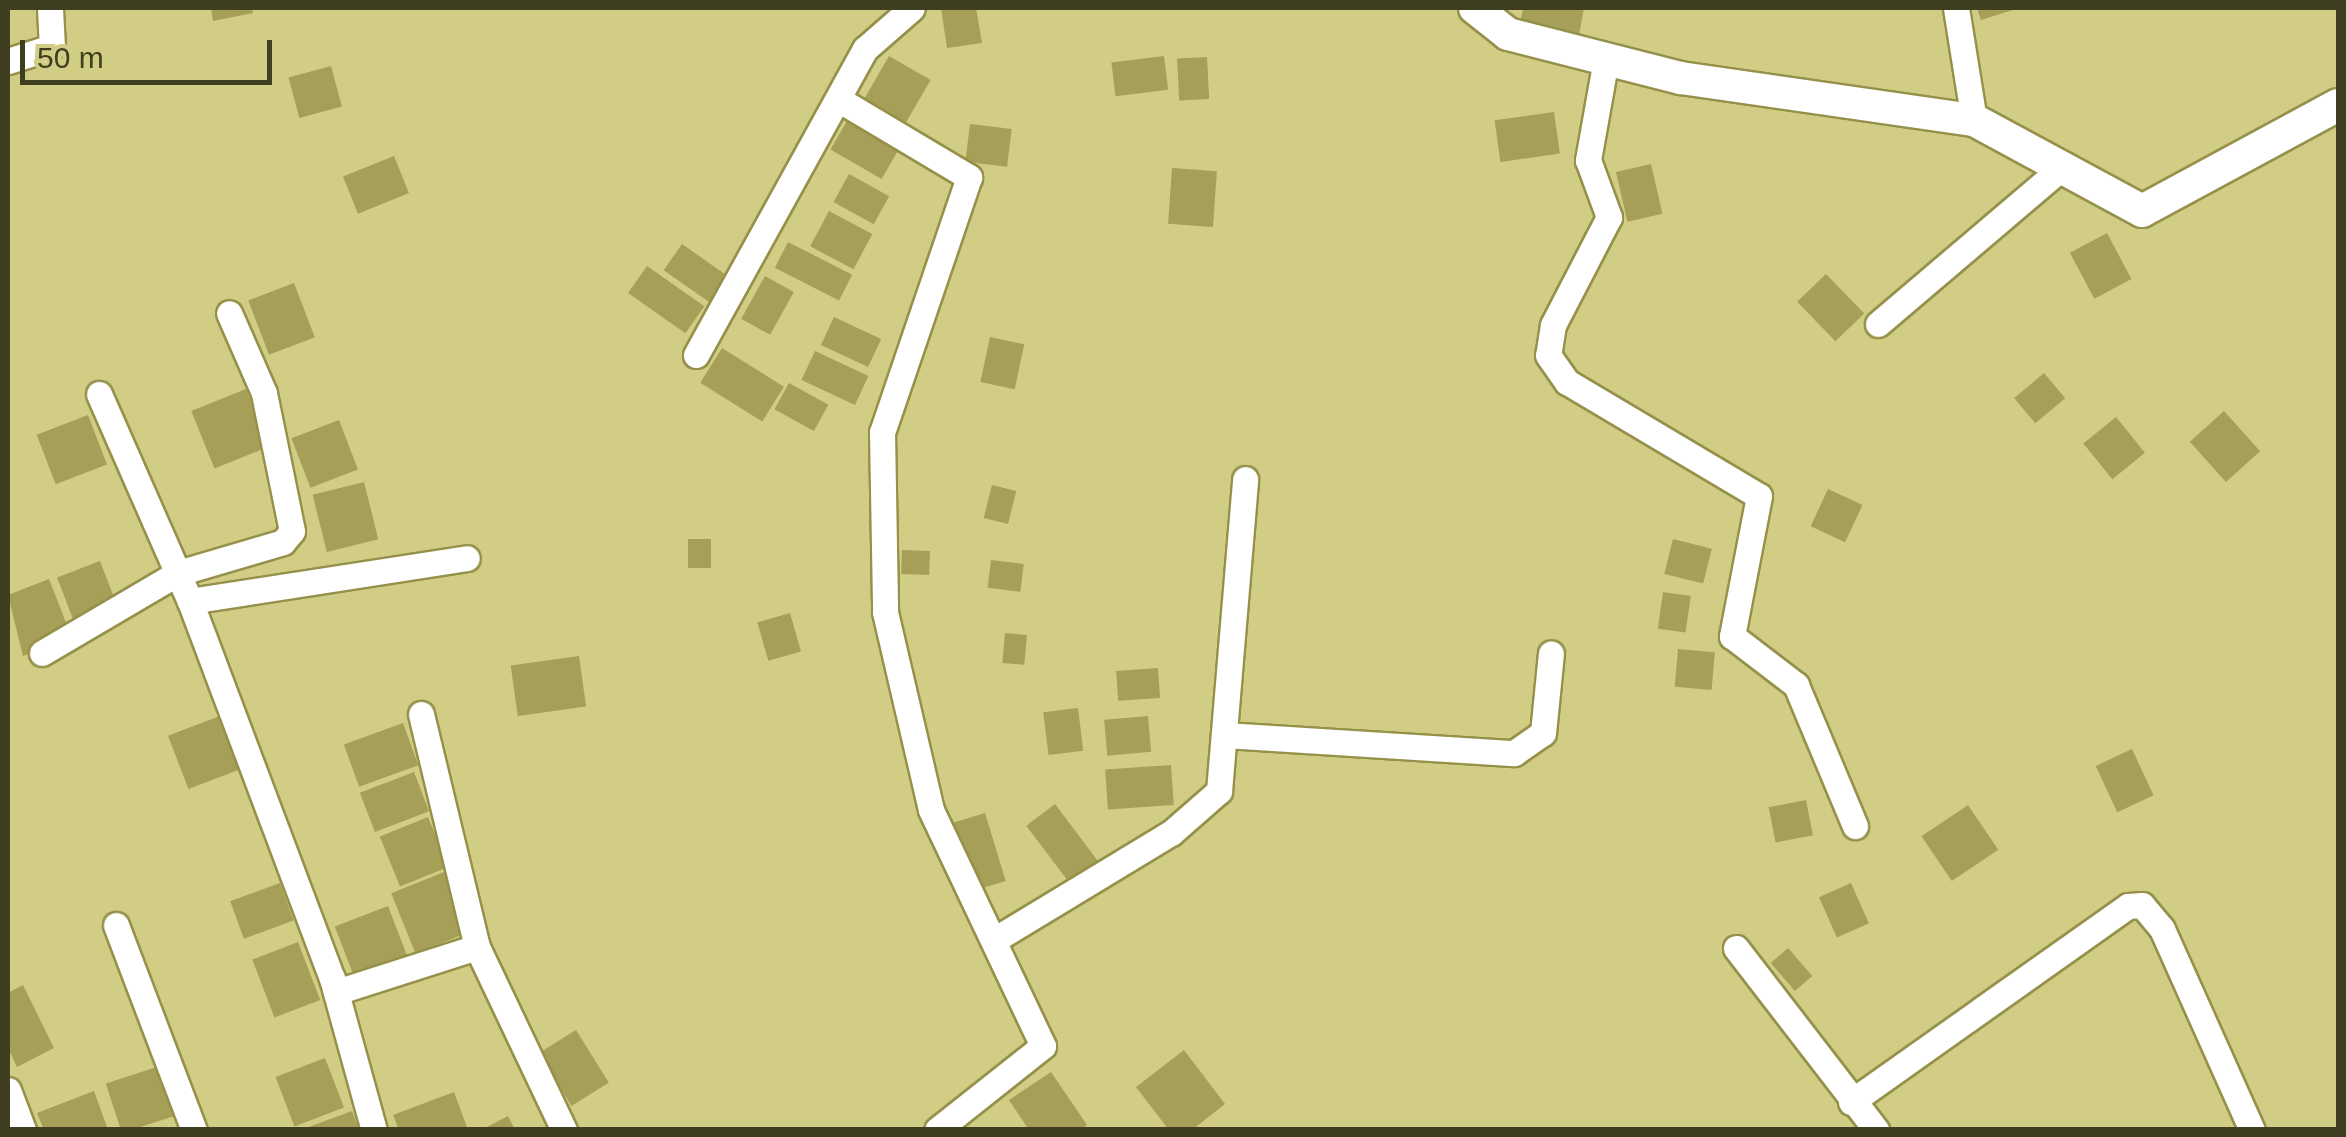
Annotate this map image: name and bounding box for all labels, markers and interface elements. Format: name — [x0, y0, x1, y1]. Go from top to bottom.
scale bar — [25, 20, 278, 82]
text: 50 m — [37, 41, 104, 74]

